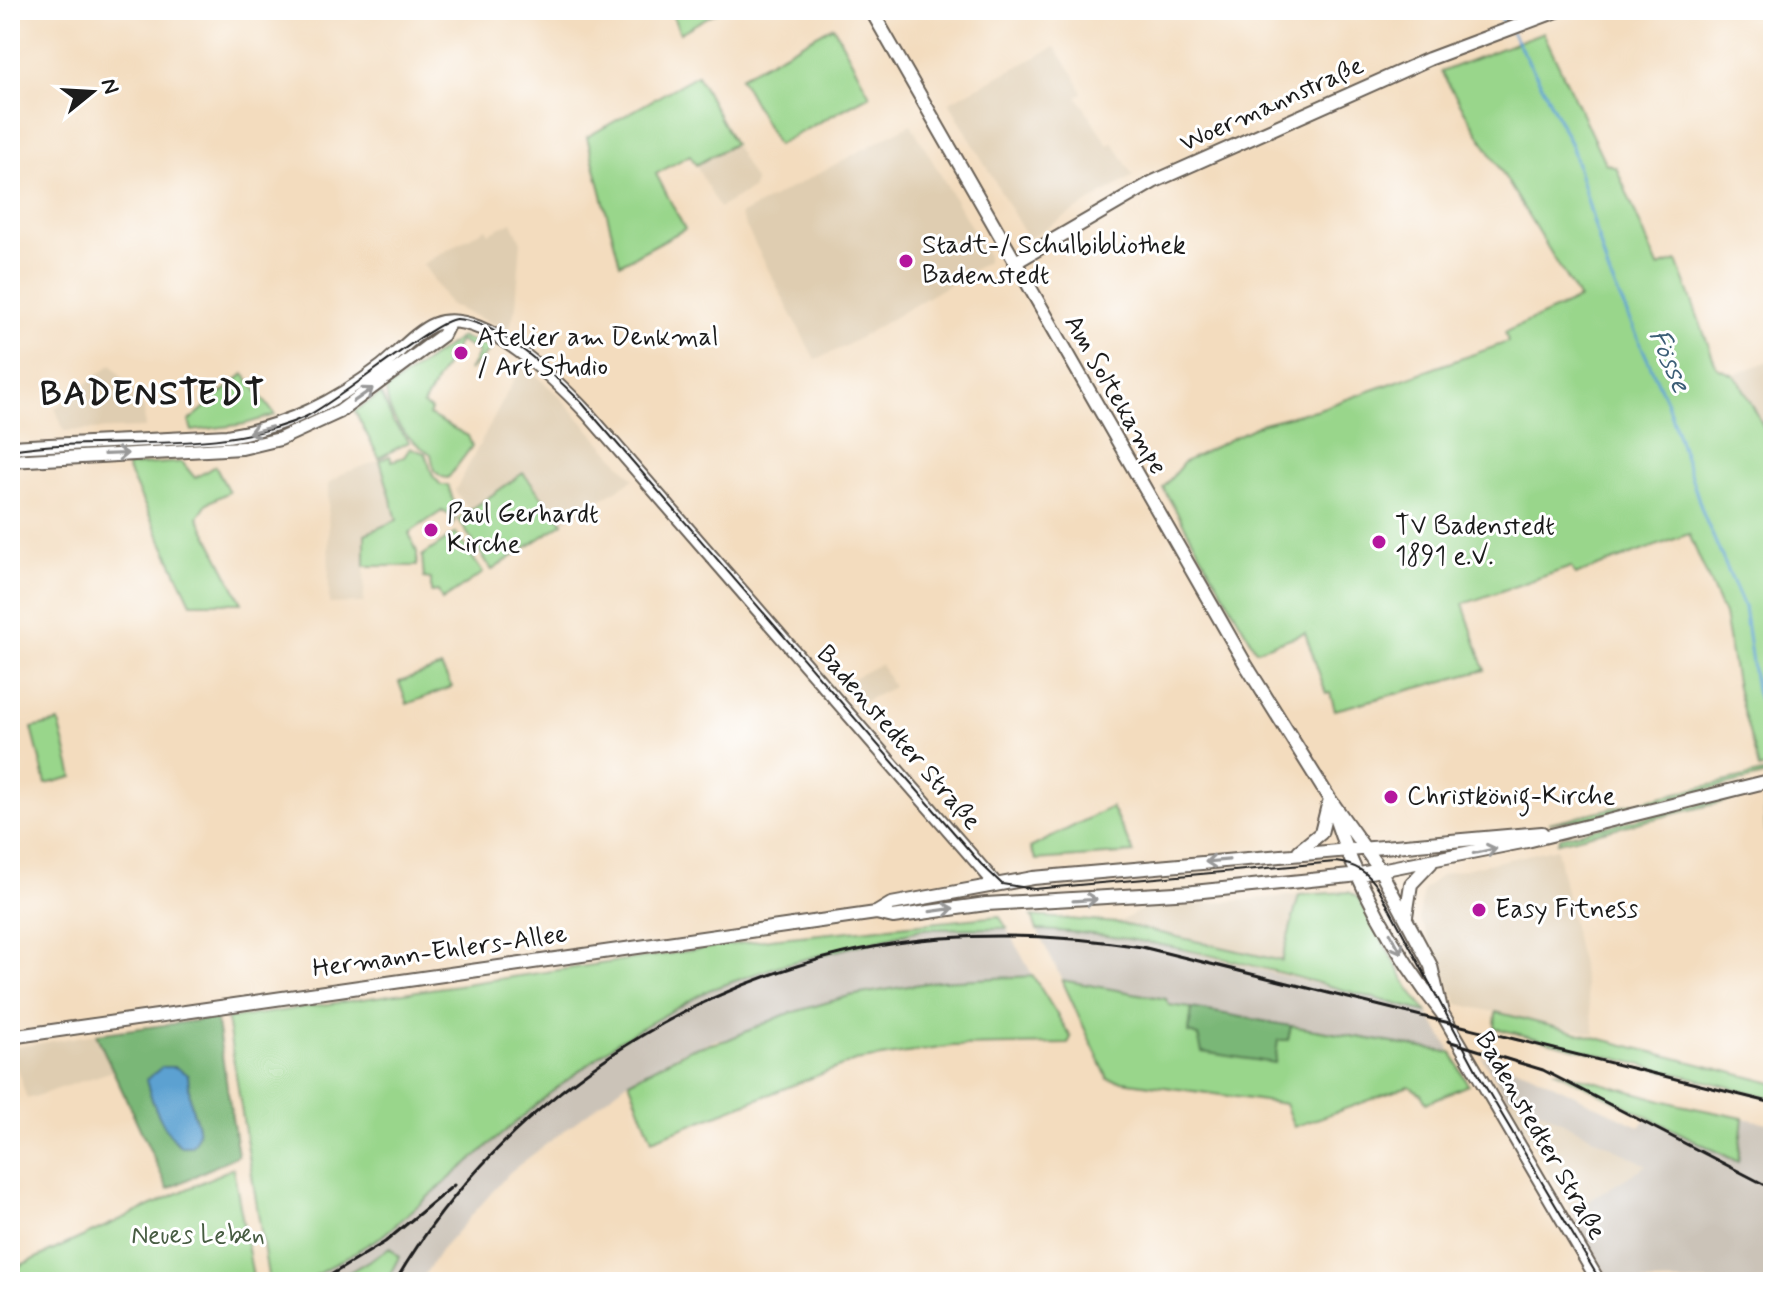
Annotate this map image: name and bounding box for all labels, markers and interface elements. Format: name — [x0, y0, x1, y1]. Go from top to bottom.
street label: Woermannstraße — [1175, 49, 1369, 161]
north arrow — [52, 52, 132, 132]
text: N — [94, 75, 125, 98]
place label: Stadt-/ Schulbibliothek Badenstedt — [922, 229, 1186, 293]
marker: Stadt-/ Schulbibliothek Badenstedt — [897, 252, 915, 270]
street label: Am Soltekampe — [1055, 309, 1175, 481]
place label: Atelier am Denkmal / Art Studio — [477, 321, 718, 385]
water label: Fösse — [1639, 324, 1699, 399]
marker: Atelier am Denkmal / Art Studio — [452, 344, 470, 362]
district label: BADENSTEDT — [40, 372, 266, 417]
one-way arrow — [352, 387, 374, 403]
one-way arrow — [248, 423, 274, 438]
one-way arrow — [102, 446, 129, 461]
place label: Paul Gerhardt Kirche — [447, 498, 599, 562]
place label: TV Badenstedt 1891 e.V. — [1395, 510, 1555, 574]
marker: Paul Gerhardt Kirche — [422, 521, 440, 539]
marker: TV Badenstedt 1891 e.V. — [1370, 533, 1388, 551]
street label: Badenstedter Straße — [808, 638, 988, 838]
place label: Christkönig-Kirche — [1407, 780, 1616, 817]
marker: Christkönig-Kirche — [1382, 788, 1400, 806]
one-way arrow — [1471, 843, 1497, 858]
one-way arrow — [1204, 854, 1231, 869]
one-way arrow — [1071, 892, 1098, 907]
place label: Easy Fitness — [1495, 893, 1638, 927]
marker: Easy Fitness — [1470, 901, 1488, 919]
one-way arrow — [928, 902, 954, 917]
street label: Hermann-Ehlers-Allee — [310, 917, 570, 987]
one-way arrow — [1389, 931, 1404, 955]
street label: Badenstedter Straße — [1467, 1026, 1614, 1246]
park label: Neues Leben — [131, 1219, 265, 1253]

